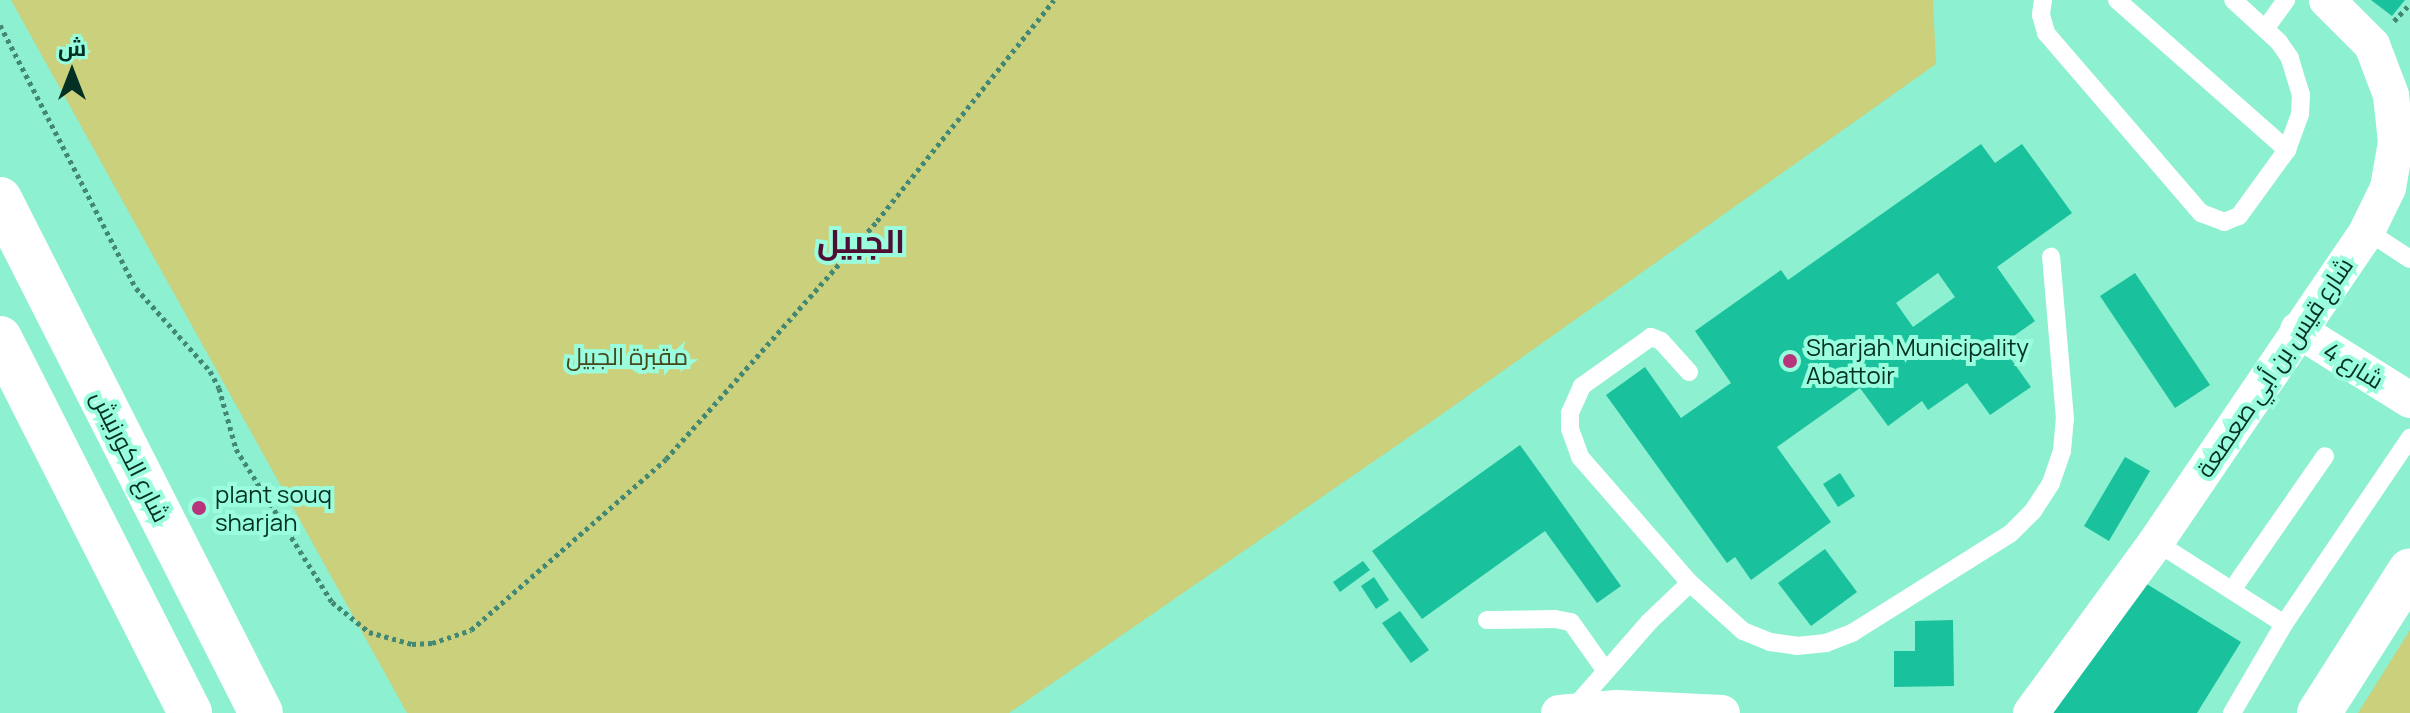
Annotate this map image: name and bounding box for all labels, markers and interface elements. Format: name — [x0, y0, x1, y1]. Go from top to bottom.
north arrow — [32, 32, 112, 112]
text: ش — [58, 33, 86, 63]
district label: الجبيل — [817, 222, 905, 260]
street label: شارع قيس بن أبي صعصعة — [2190, 252, 2358, 482]
place label: Sharjah Municipality Abattoir — [1806, 333, 2029, 389]
street label: شارع 4 — [2319, 335, 2389, 395]
park label: مقبرة الجبيل — [566, 342, 688, 370]
marker: Sharjah Municipality Abattoir — [1781, 352, 1799, 370]
street label: شارع الكورنيش — [86, 385, 176, 527]
place label: plant souq sharjah — [215, 480, 332, 536]
marker: plant souq sharjah — [190, 499, 208, 517]

